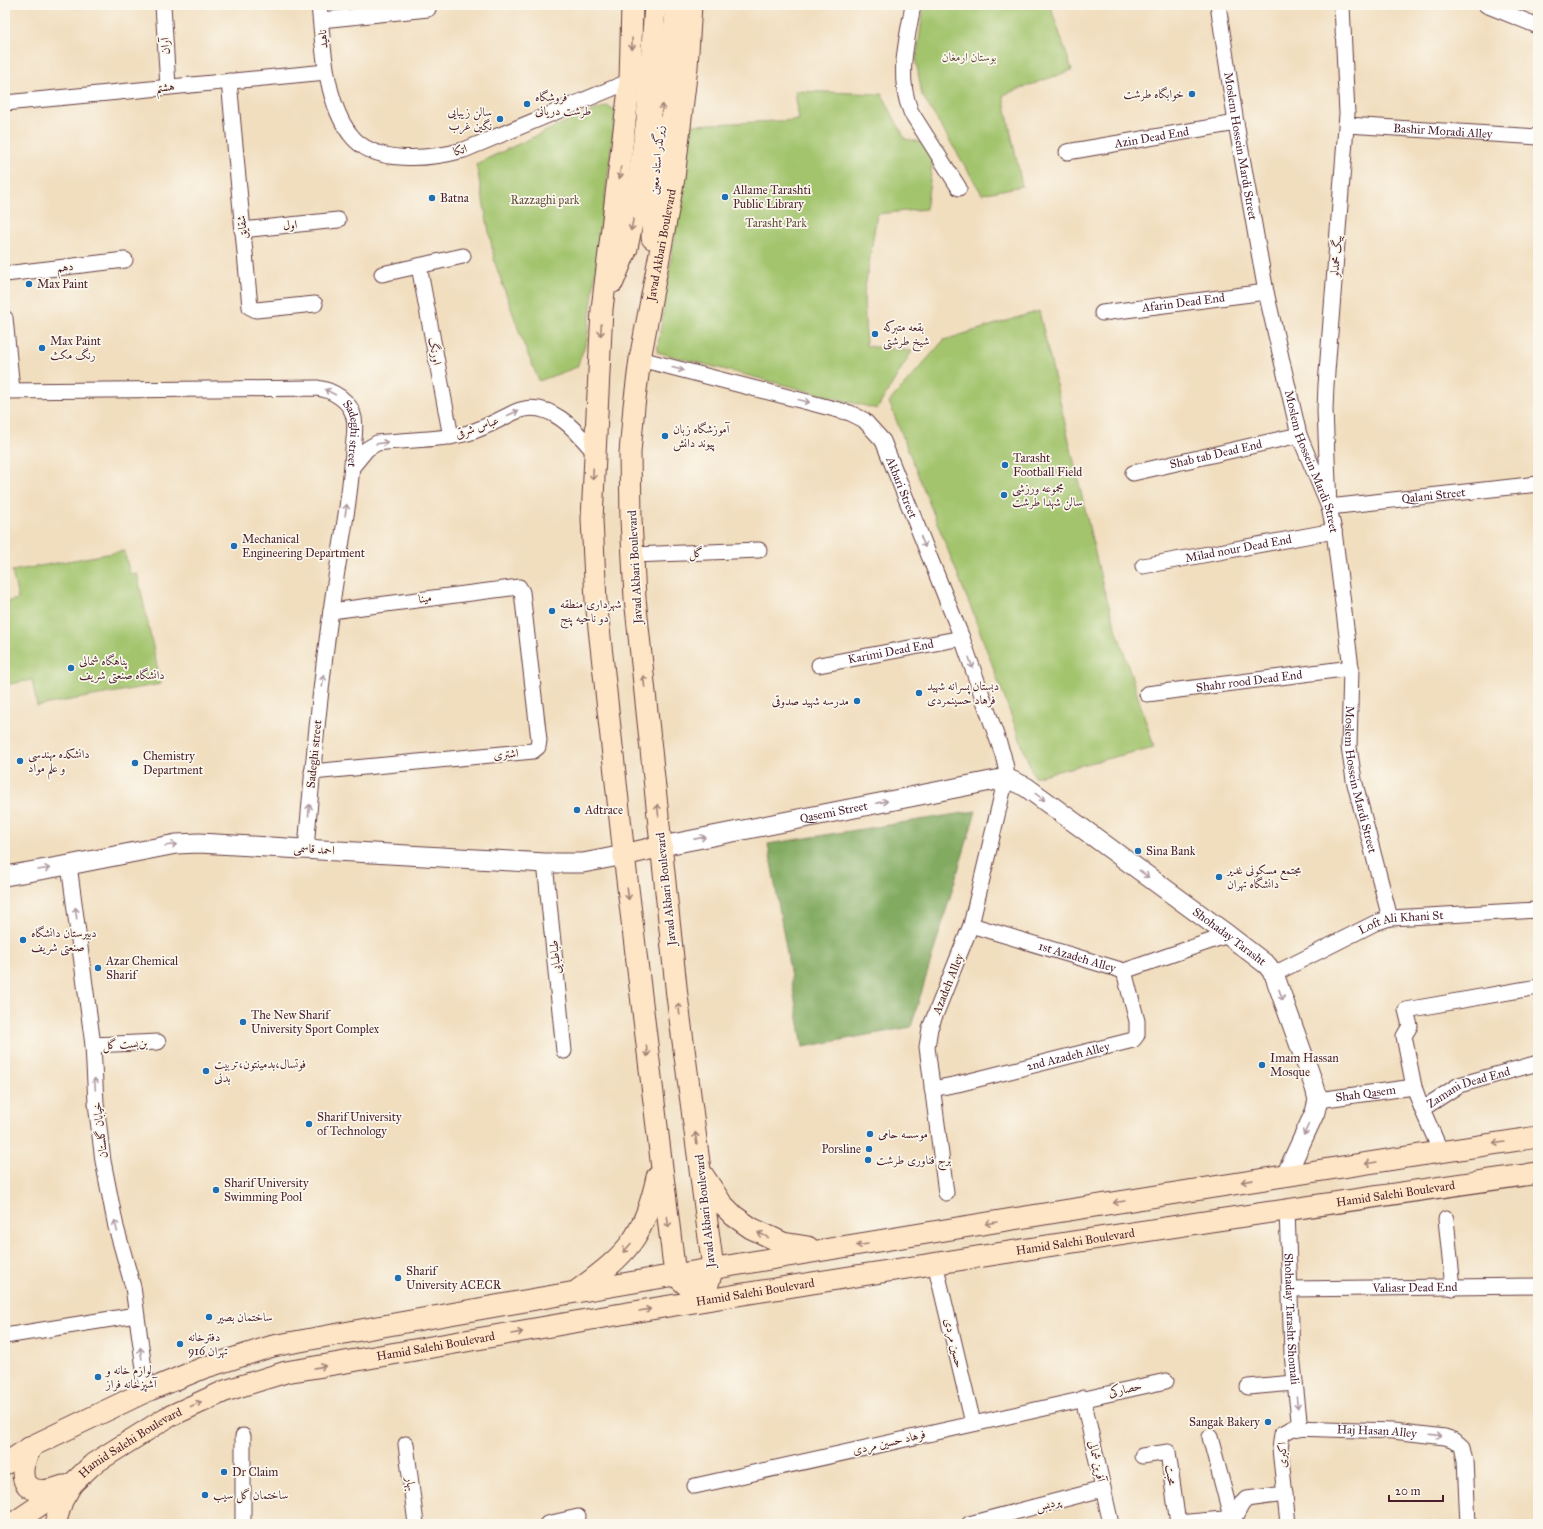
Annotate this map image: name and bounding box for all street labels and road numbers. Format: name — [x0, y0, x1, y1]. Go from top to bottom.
street label: ناهید — [315, 29, 331, 49]
street label: آران — [156, 36, 172, 55]
street label: Moslem Hossein Mardi Street — [1221, 71, 1260, 222]
street label: هشتم — [155, 79, 176, 100]
street label: Bashir Moradi Alley — [1393, 121, 1493, 141]
street label: زیرگذر استاد معین — [645, 124, 667, 195]
street label: Azin Dead End — [1112, 124, 1190, 151]
street label: اتکا — [452, 141, 469, 159]
street label: Javad Akbari Boulevard — [644, 188, 679, 304]
street label: شقایق — [234, 214, 251, 239]
street label: اول — [282, 217, 299, 234]
street label: بیگ محمدلو — [1326, 234, 1346, 279]
street label: دهم — [56, 259, 75, 279]
street label: Afarin Dead End — [1140, 290, 1226, 315]
street label: اورنگ — [424, 336, 446, 367]
street label: Moslem Hossein Mardi Street — [1282, 389, 1341, 535]
street label: Sadeghi street — [340, 397, 362, 469]
street label: عباس شرقی — [453, 413, 501, 442]
street label: Shab tab Dead End — [1168, 437, 1263, 471]
street label: Akbari Street — [883, 454, 921, 521]
street label: Qalani Street — [1401, 485, 1467, 506]
street label: Javad Akbari Boulevard — [625, 510, 646, 626]
street label: Milad nour Dead End — [1184, 532, 1293, 565]
street label: گل — [689, 545, 703, 562]
street label: مینا — [417, 590, 433, 606]
street label: Karimi Dead End — [847, 637, 935, 666]
street label: Shahr rood Dead End — [1195, 667, 1303, 695]
street label: Moslem Hossein Mardi Street — [1342, 706, 1380, 855]
street label: Sadeghi street — [303, 719, 326, 789]
street label: اشتری — [493, 746, 520, 762]
street label: Qasemi Street — [799, 798, 870, 826]
street label: Javad Akbari Boulevard — [653, 832, 680, 948]
street label: احمد قاسمی — [293, 841, 335, 859]
street label: Shohaday Tarasht — [1190, 905, 1269, 969]
street label: Loft Ali Khani St — [1356, 908, 1445, 937]
street label: طباطبایی — [546, 939, 565, 975]
street label: 1st Azadeh Alley — [1037, 939, 1118, 975]
street label: Azadeh Alley — [929, 951, 967, 1017]
street label: بن‌‌بست گل — [102, 1035, 149, 1054]
street label: 2nd Azadeh Alley — [1025, 1039, 1111, 1073]
street label: Zamani Dead End — [1424, 1064, 1512, 1111]
street label: Shah Qasem — [1334, 1083, 1397, 1105]
street label: خیابان گلستان — [89, 1101, 110, 1159]
street label: Javad Akbari Boulevard — [692, 1154, 719, 1270]
street label: Hamid Salehi Boulevard — [1335, 1178, 1456, 1209]
street label: Hamid Salehi Boulevard — [1015, 1226, 1136, 1258]
street label: Shohaday Tarasht Shomali — [1281, 1253, 1302, 1386]
street label: Hamid Salehi Boulevard — [695, 1276, 815, 1309]
street label: Valiasr Dead End — [1371, 1280, 1458, 1295]
street label: حسین مردی — [940, 1317, 967, 1370]
street label: Hamid Salehi Boulevard — [375, 1329, 496, 1364]
street label: حصارکی — [1107, 1378, 1143, 1399]
street label: Hamid Salehi Boulevard — [76, 1405, 184, 1481]
street label: Haj Hasan Alley — [1337, 1422, 1418, 1441]
street label: فرهاد حسین مردی — [851, 1427, 927, 1459]
street label: آفرین شمالی — [1085, 1439, 1109, 1485]
street label: اکبری — [1275, 1441, 1290, 1468]
street label: محبت — [1163, 1464, 1179, 1487]
street label: بهار — [402, 1475, 419, 1492]
street label: پردیس — [1034, 1494, 1064, 1516]

